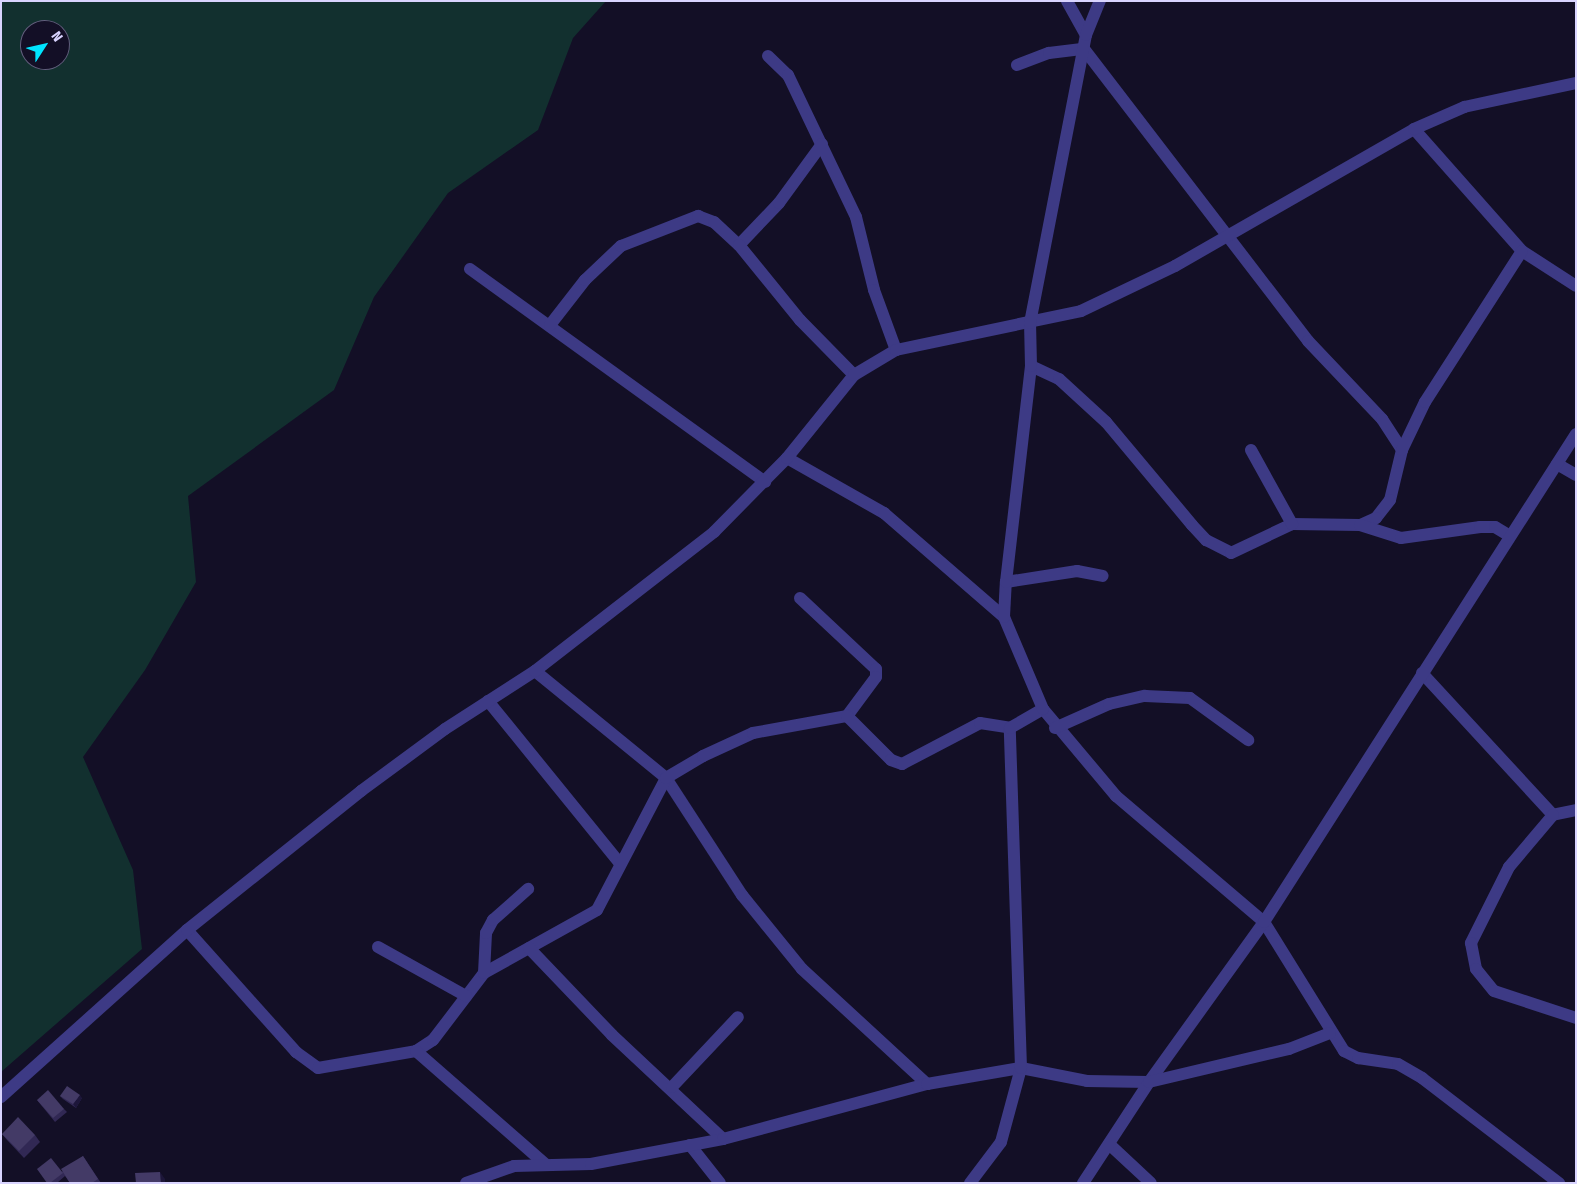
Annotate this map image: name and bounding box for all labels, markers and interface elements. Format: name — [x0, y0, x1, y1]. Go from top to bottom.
north arrow — [20, 20, 70, 70]
text: N — [48, 28, 66, 45]

